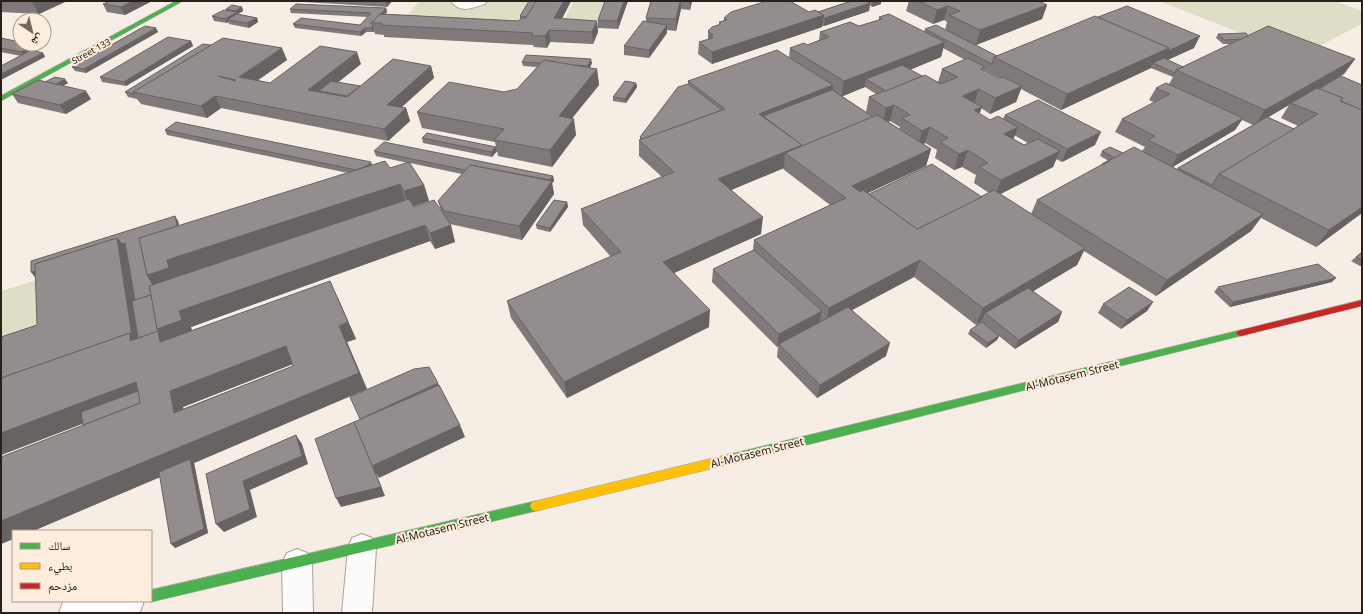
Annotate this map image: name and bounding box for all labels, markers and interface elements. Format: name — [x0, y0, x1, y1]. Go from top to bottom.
north arrow — [12, 12, 52, 52]
text: ش — [28, 30, 47, 50]
street label: Street 133 — [69, 35, 113, 67]
street label: Al-Motasem Street — [1024, 356, 1120, 394]
street label: Al-Motasem Street — [709, 433, 805, 471]
street label: Al-Motasem Street — [394, 509, 490, 547]
legend — [12, 530, 152, 602]
text: سالك — [48, 537, 70, 554]
text: بطيء — [48, 557, 72, 576]
text: مزدحم — [48, 577, 77, 594]

